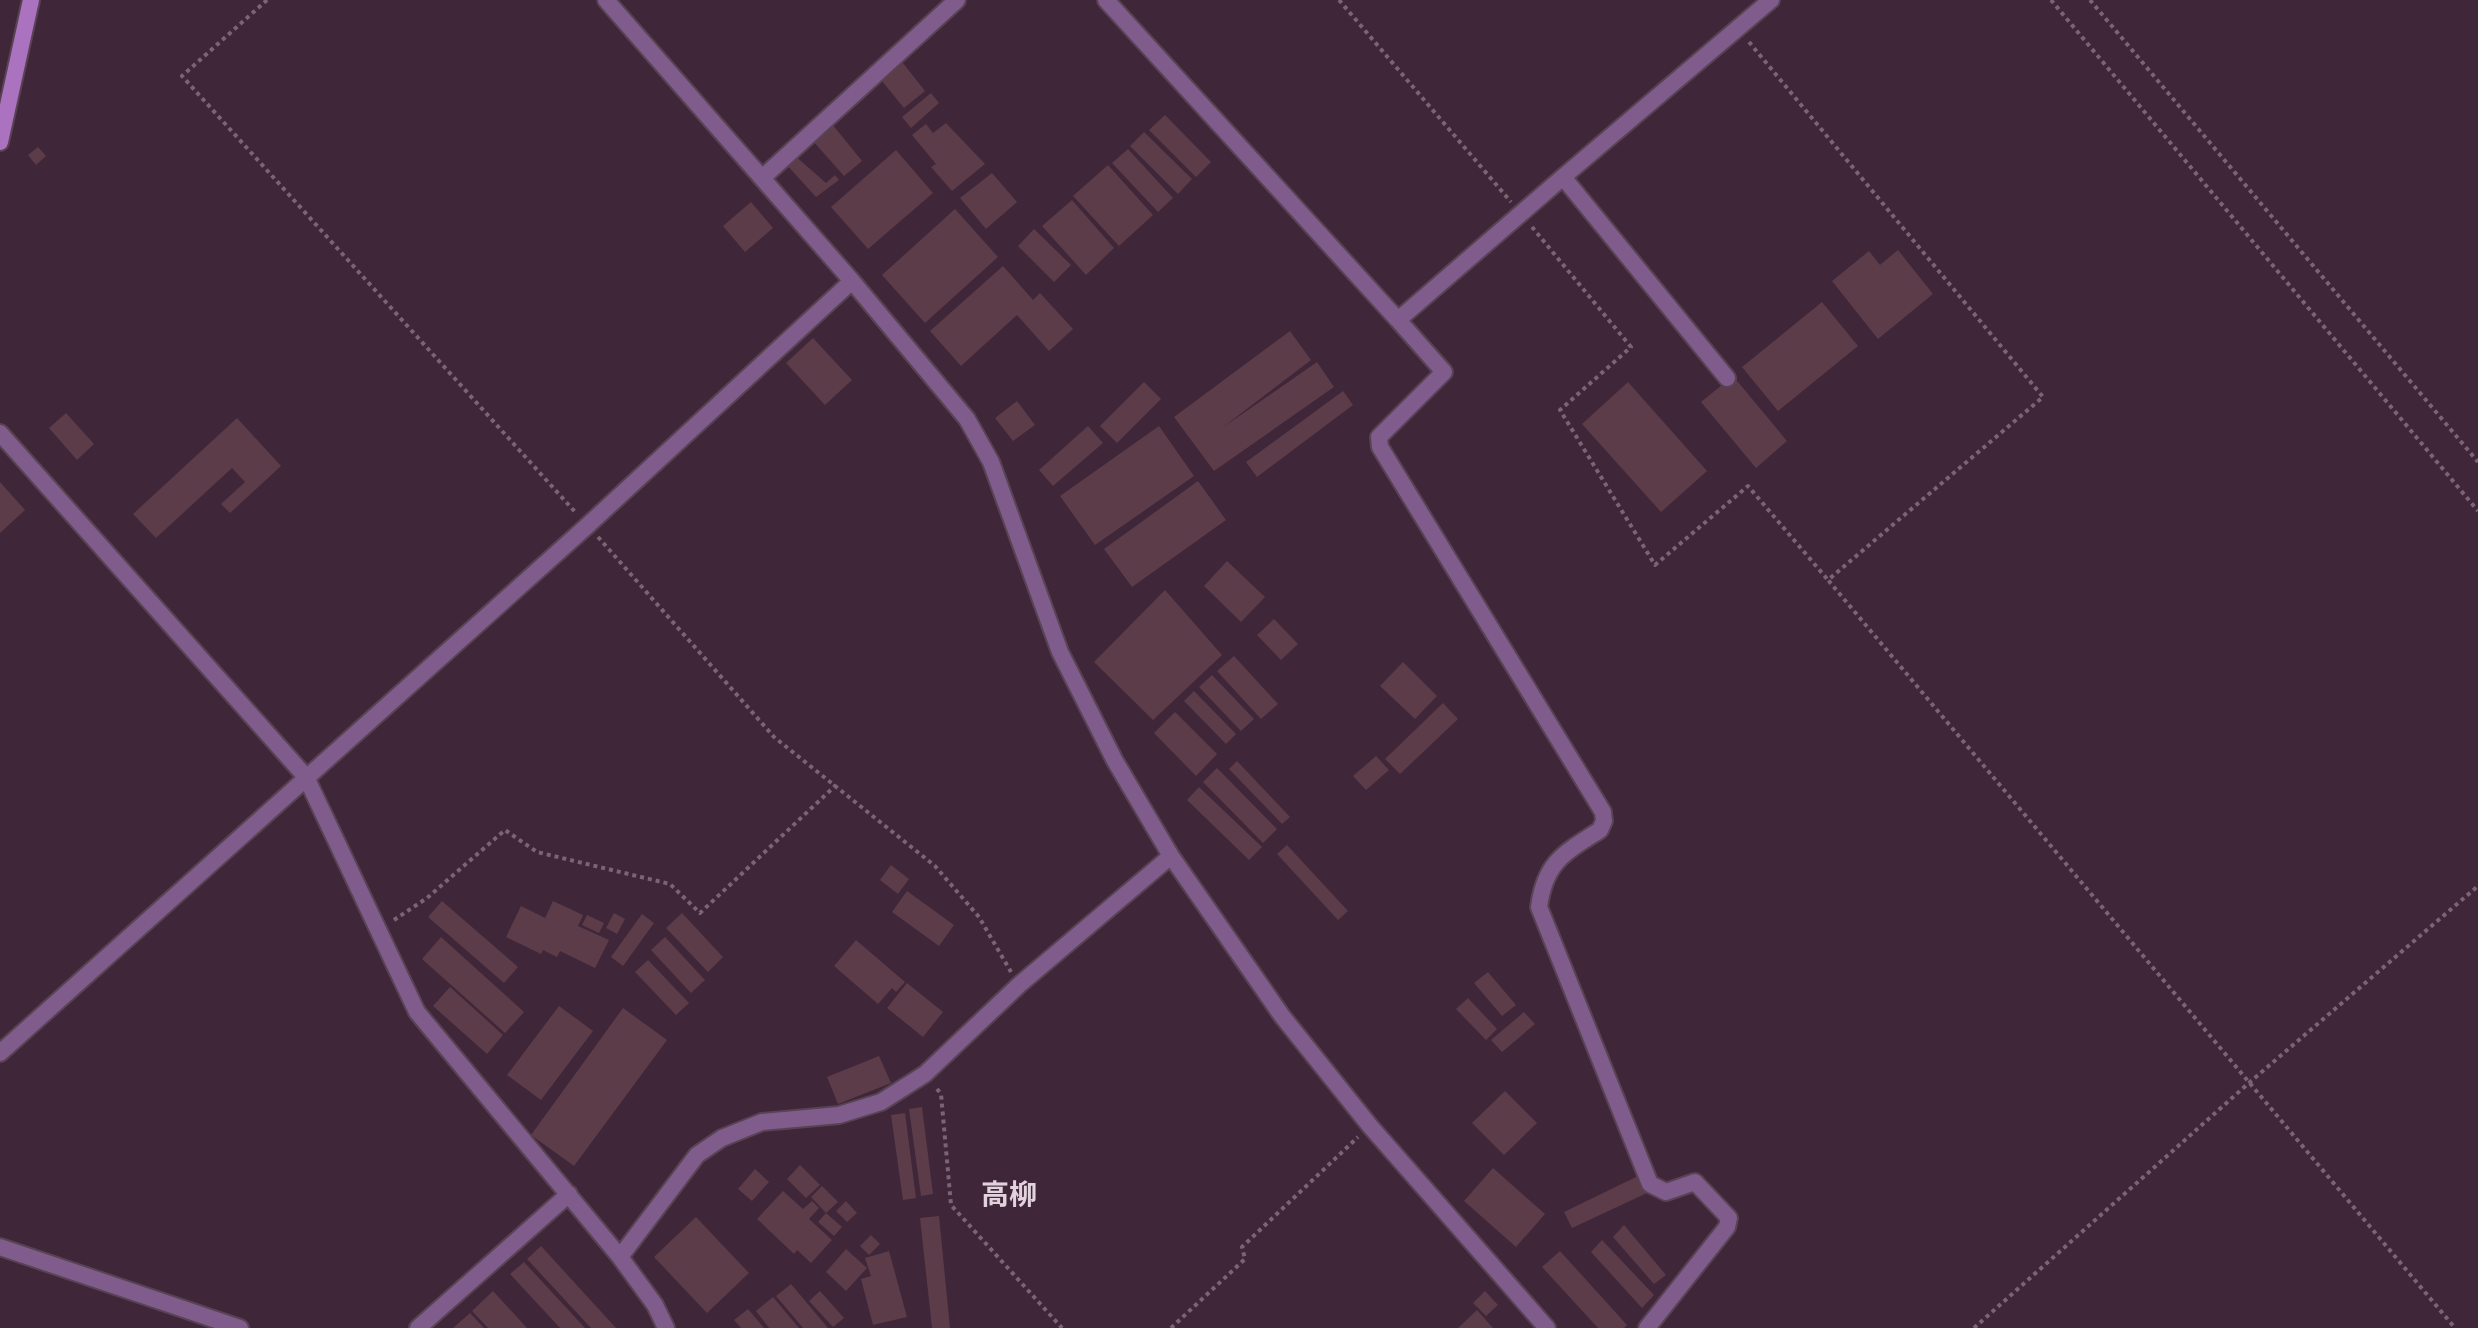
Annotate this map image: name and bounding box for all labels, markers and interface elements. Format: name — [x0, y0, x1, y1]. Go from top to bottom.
district label: 高柳 — [981, 1176, 1037, 1212]

